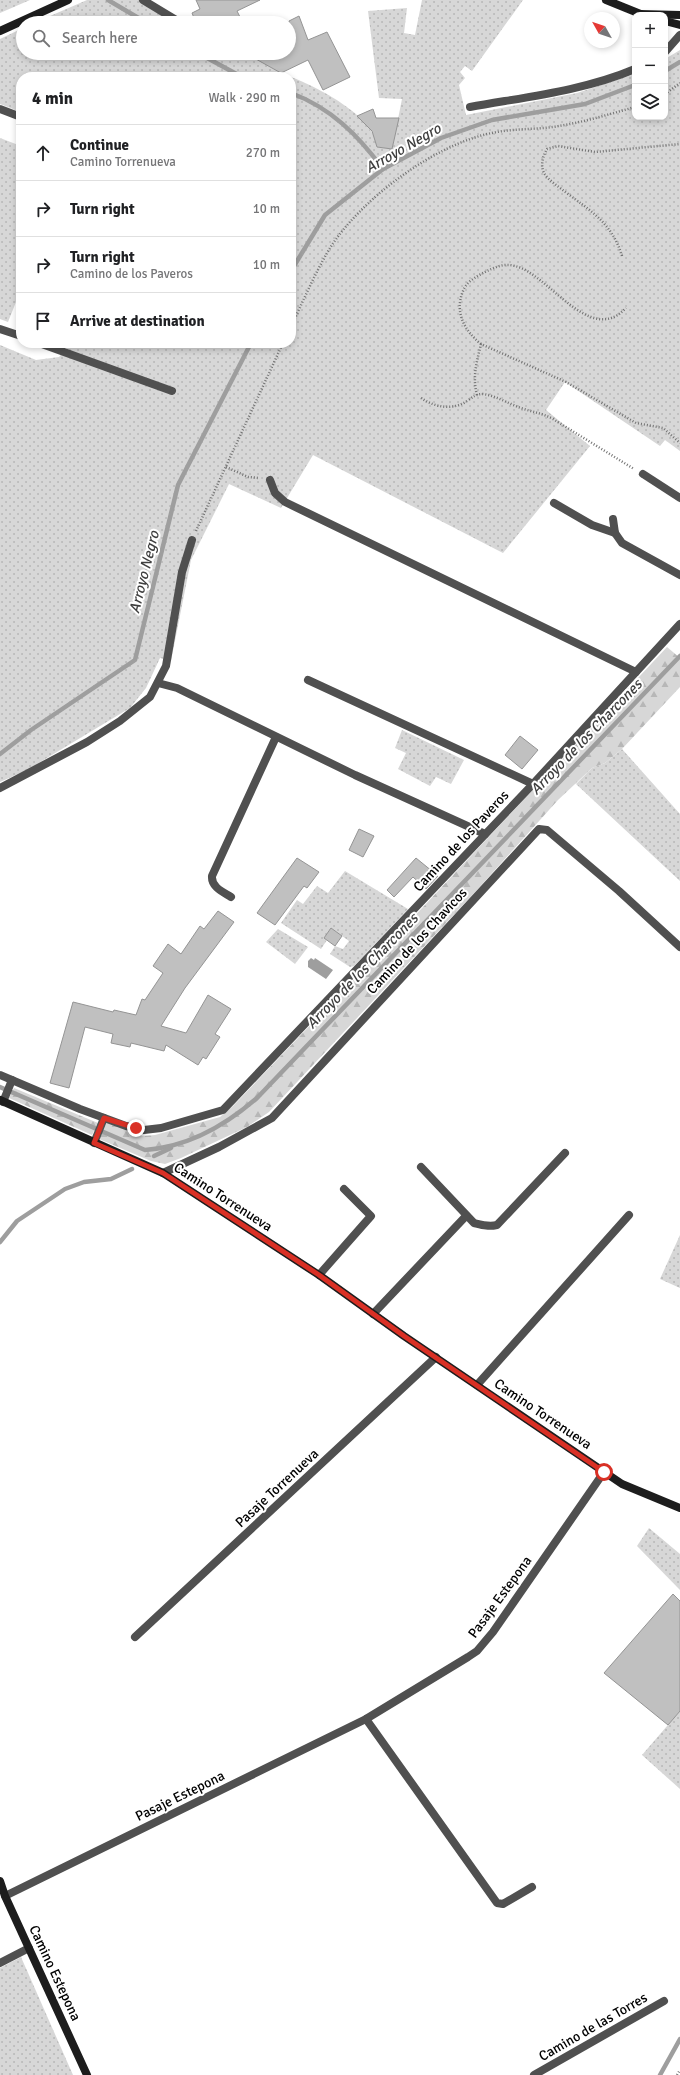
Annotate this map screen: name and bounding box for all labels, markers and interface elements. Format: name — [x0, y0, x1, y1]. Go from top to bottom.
north arrow — [584, 12, 620, 48]
map controls — [632, 12, 668, 120]
button: + — [632, 12, 668, 48]
search box — [16, 16, 296, 60]
icon: search — [30, 27, 52, 49]
text: Search here — [62, 29, 138, 47]
button: − — [632, 48, 668, 84]
button: layers — [632, 84, 668, 120]
text: 4 min — [32, 88, 73, 109]
text: Walk · 290 m — [209, 90, 280, 106]
water label: Arroyo Negro — [362, 119, 445, 177]
text: Continue — [70, 136, 129, 154]
icon: ahead — [32, 142, 54, 164]
text: 270 m — [246, 145, 280, 161]
text: Camino Torrenueva — [70, 154, 176, 170]
icon: right — [32, 198, 54, 220]
text: Turn right — [70, 200, 135, 218]
text: 10 m — [253, 201, 280, 217]
text: Turn right — [70, 248, 135, 266]
icon: right — [32, 254, 54, 276]
text: 10 m — [253, 257, 280, 273]
text: Camino de los Paveros — [70, 266, 193, 282]
icon: arrive — [32, 310, 54, 332]
text: Arrive at destination — [70, 312, 205, 330]
water label: Arroyo Negro — [125, 528, 163, 615]
water label: Arroyo de los Charcones — [526, 675, 647, 798]
street label: Camino de los Paveros — [410, 787, 512, 895]
street label: Camino de los Chavicos — [363, 884, 471, 998]
water label: Arroyo de los Charcones — [302, 909, 423, 1032]
route end — [127, 1119, 145, 1137]
street label: Camino Torrenueva — [171, 1159, 275, 1235]
street label: Camino Torrenueva — [491, 1375, 595, 1453]
street label: Pasaje Torrenueva — [232, 1445, 322, 1531]
route start — [595, 1463, 613, 1481]
street label: Pasaje Estepona — [465, 1553, 535, 1641]
street label: Pasaje Estepona — [133, 1767, 227, 1825]
street label: Camino Estepona — [25, 1922, 85, 2024]
street label: Camino de las Torres — [536, 1989, 650, 2065]

